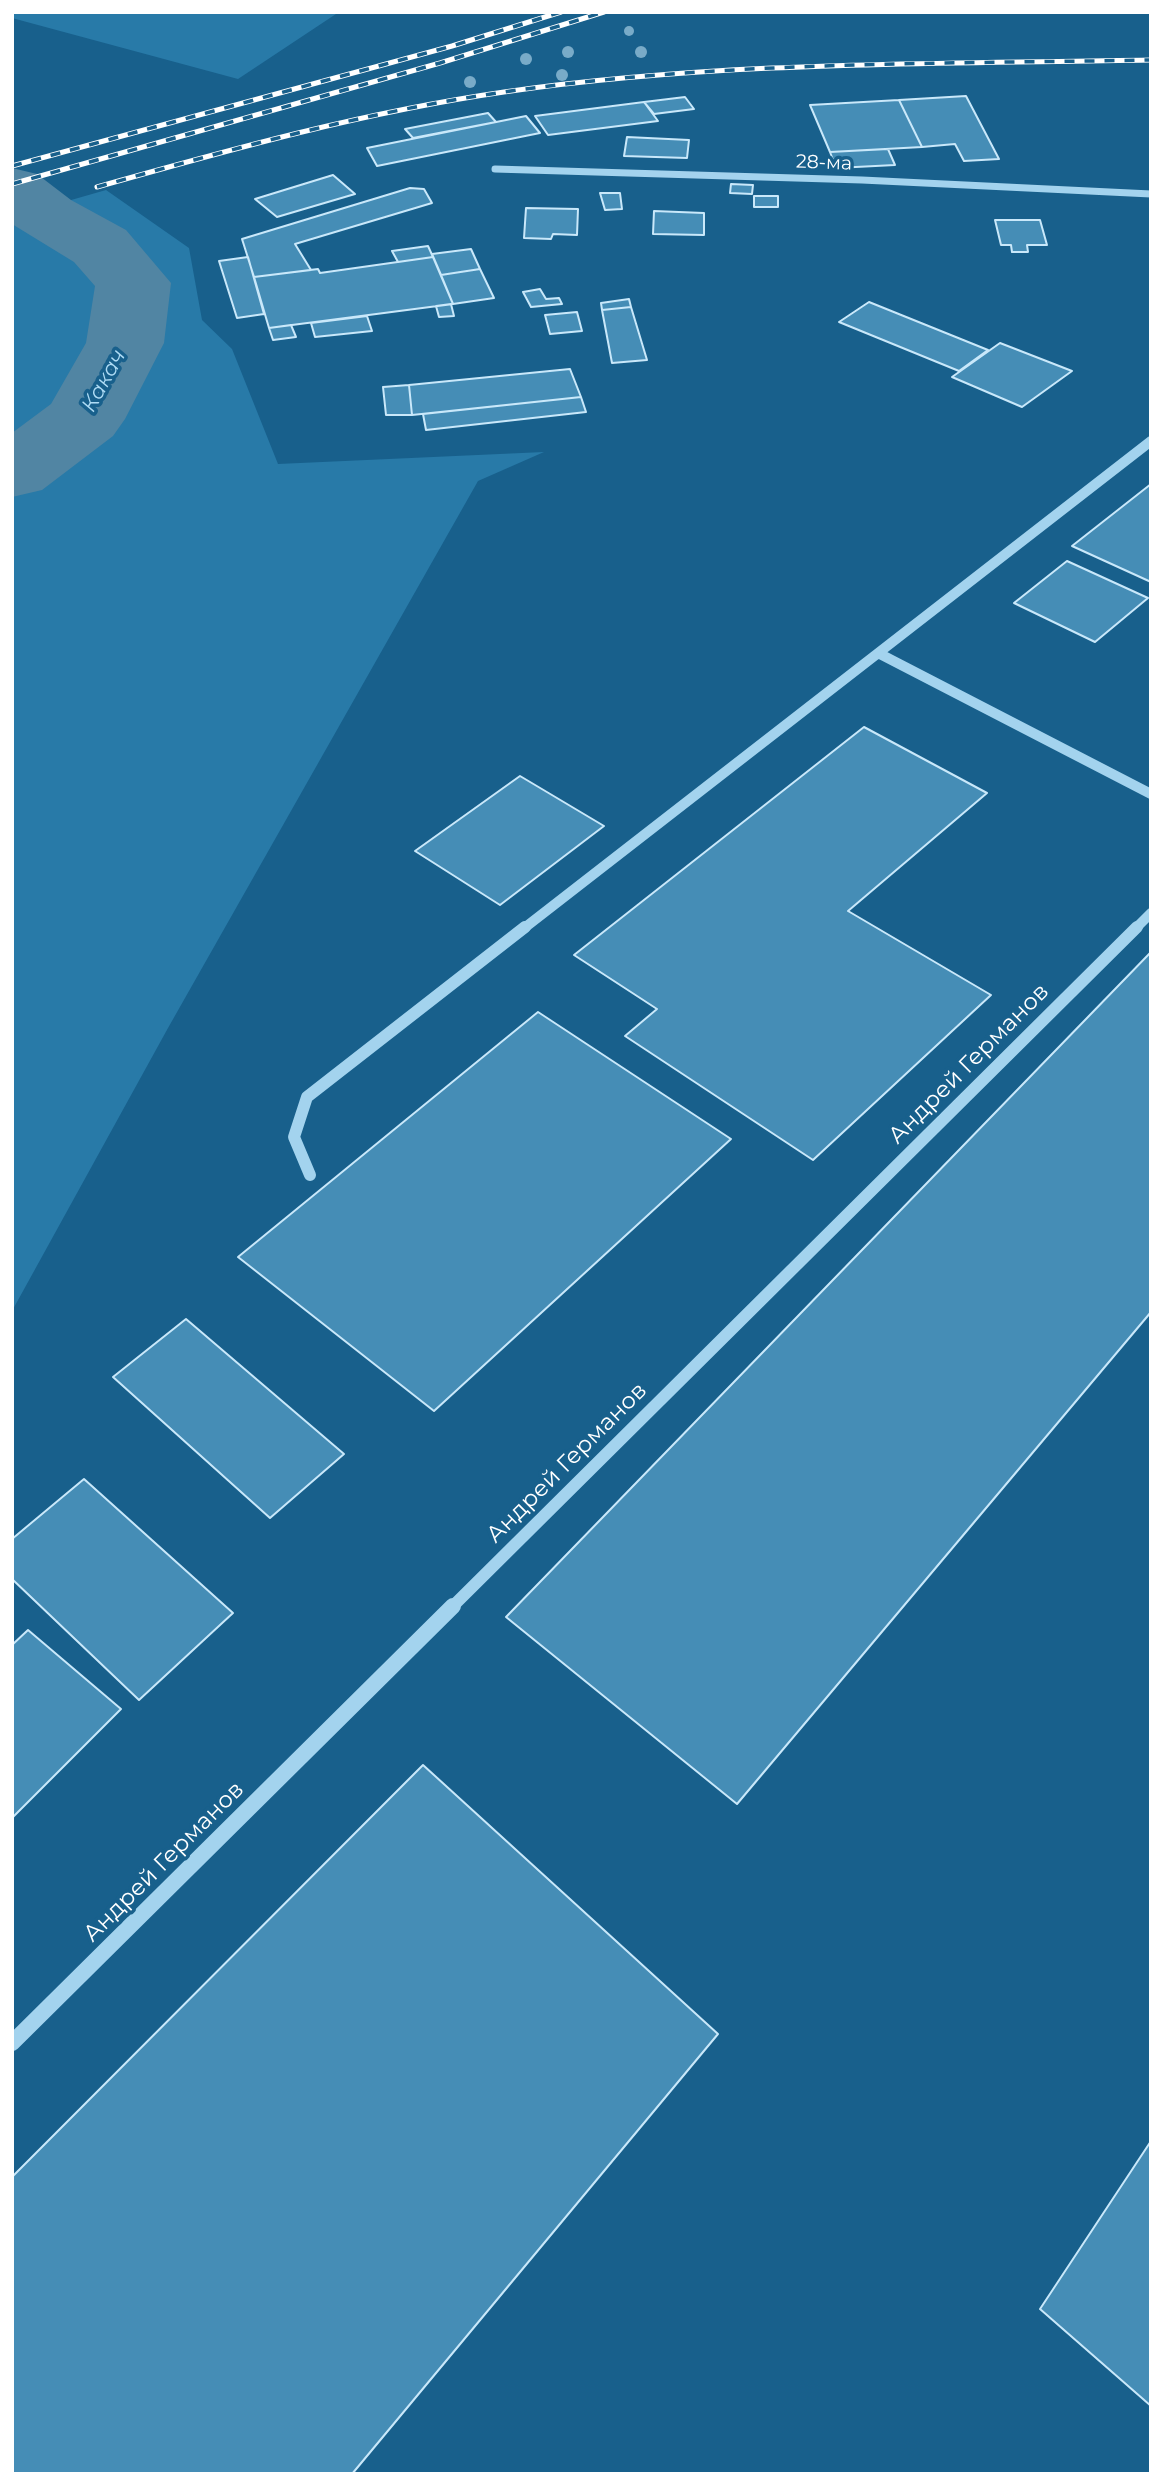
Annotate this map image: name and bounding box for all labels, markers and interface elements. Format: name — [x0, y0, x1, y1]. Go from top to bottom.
street label: 28-ма — [795, 151, 853, 175]
water label: Какач — [77, 345, 131, 417]
street label: Андрей Германов — [883, 978, 1055, 1150]
street label: Андрей Германов — [481, 1377, 653, 1549]
street label: Андрей Германов — [78, 1776, 250, 1948]

